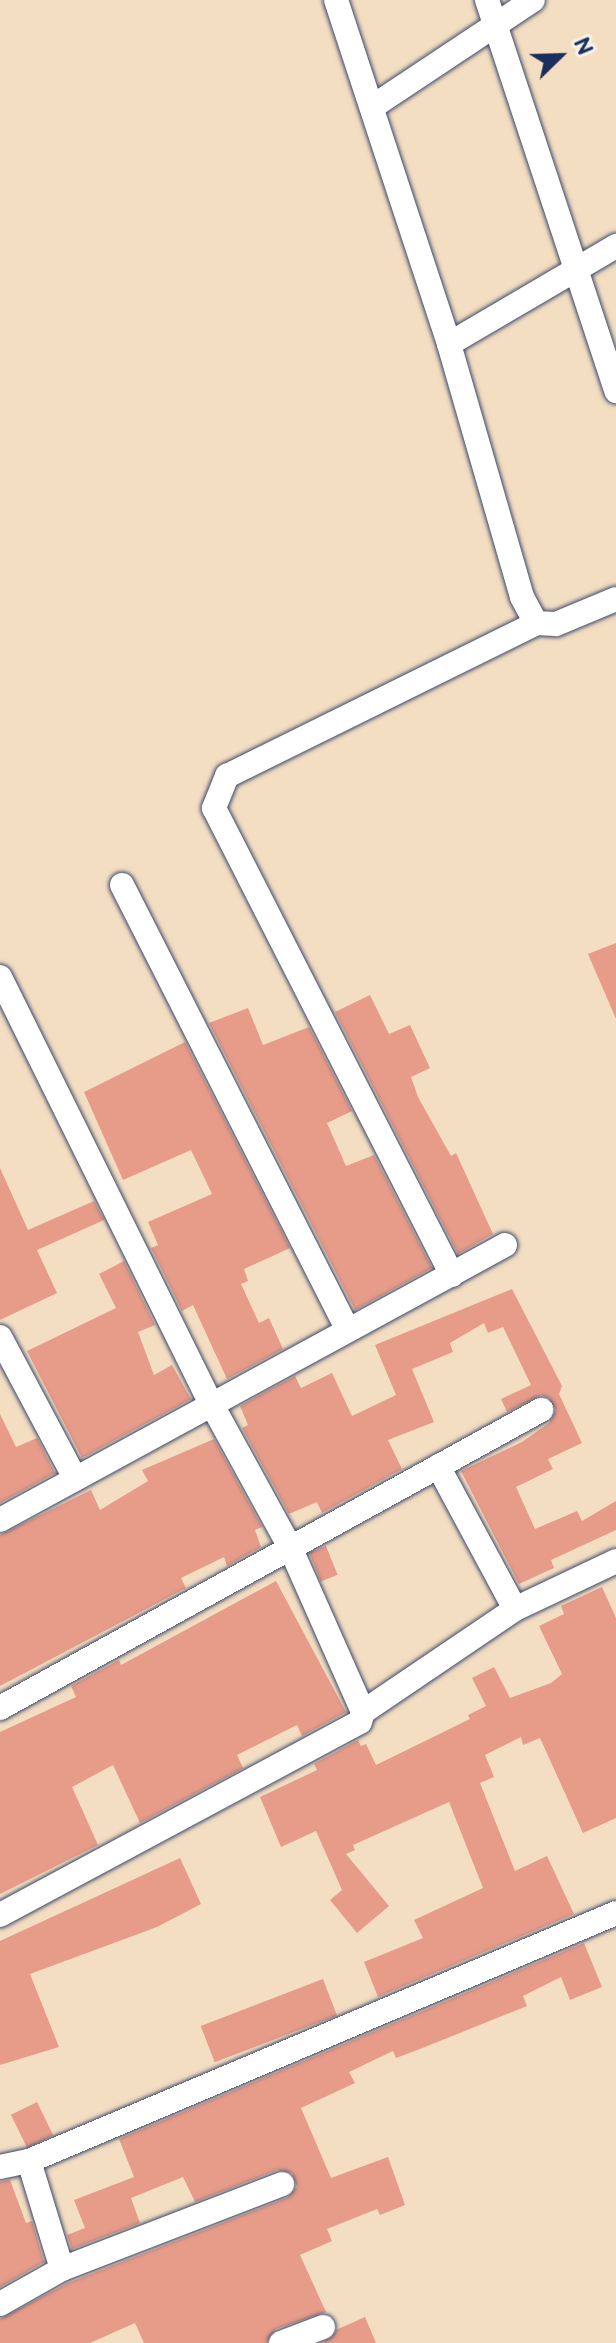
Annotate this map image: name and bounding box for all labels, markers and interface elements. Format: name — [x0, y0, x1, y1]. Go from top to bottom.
north arrow — [520, 16, 600, 96]
text: N — [567, 34, 598, 59]

